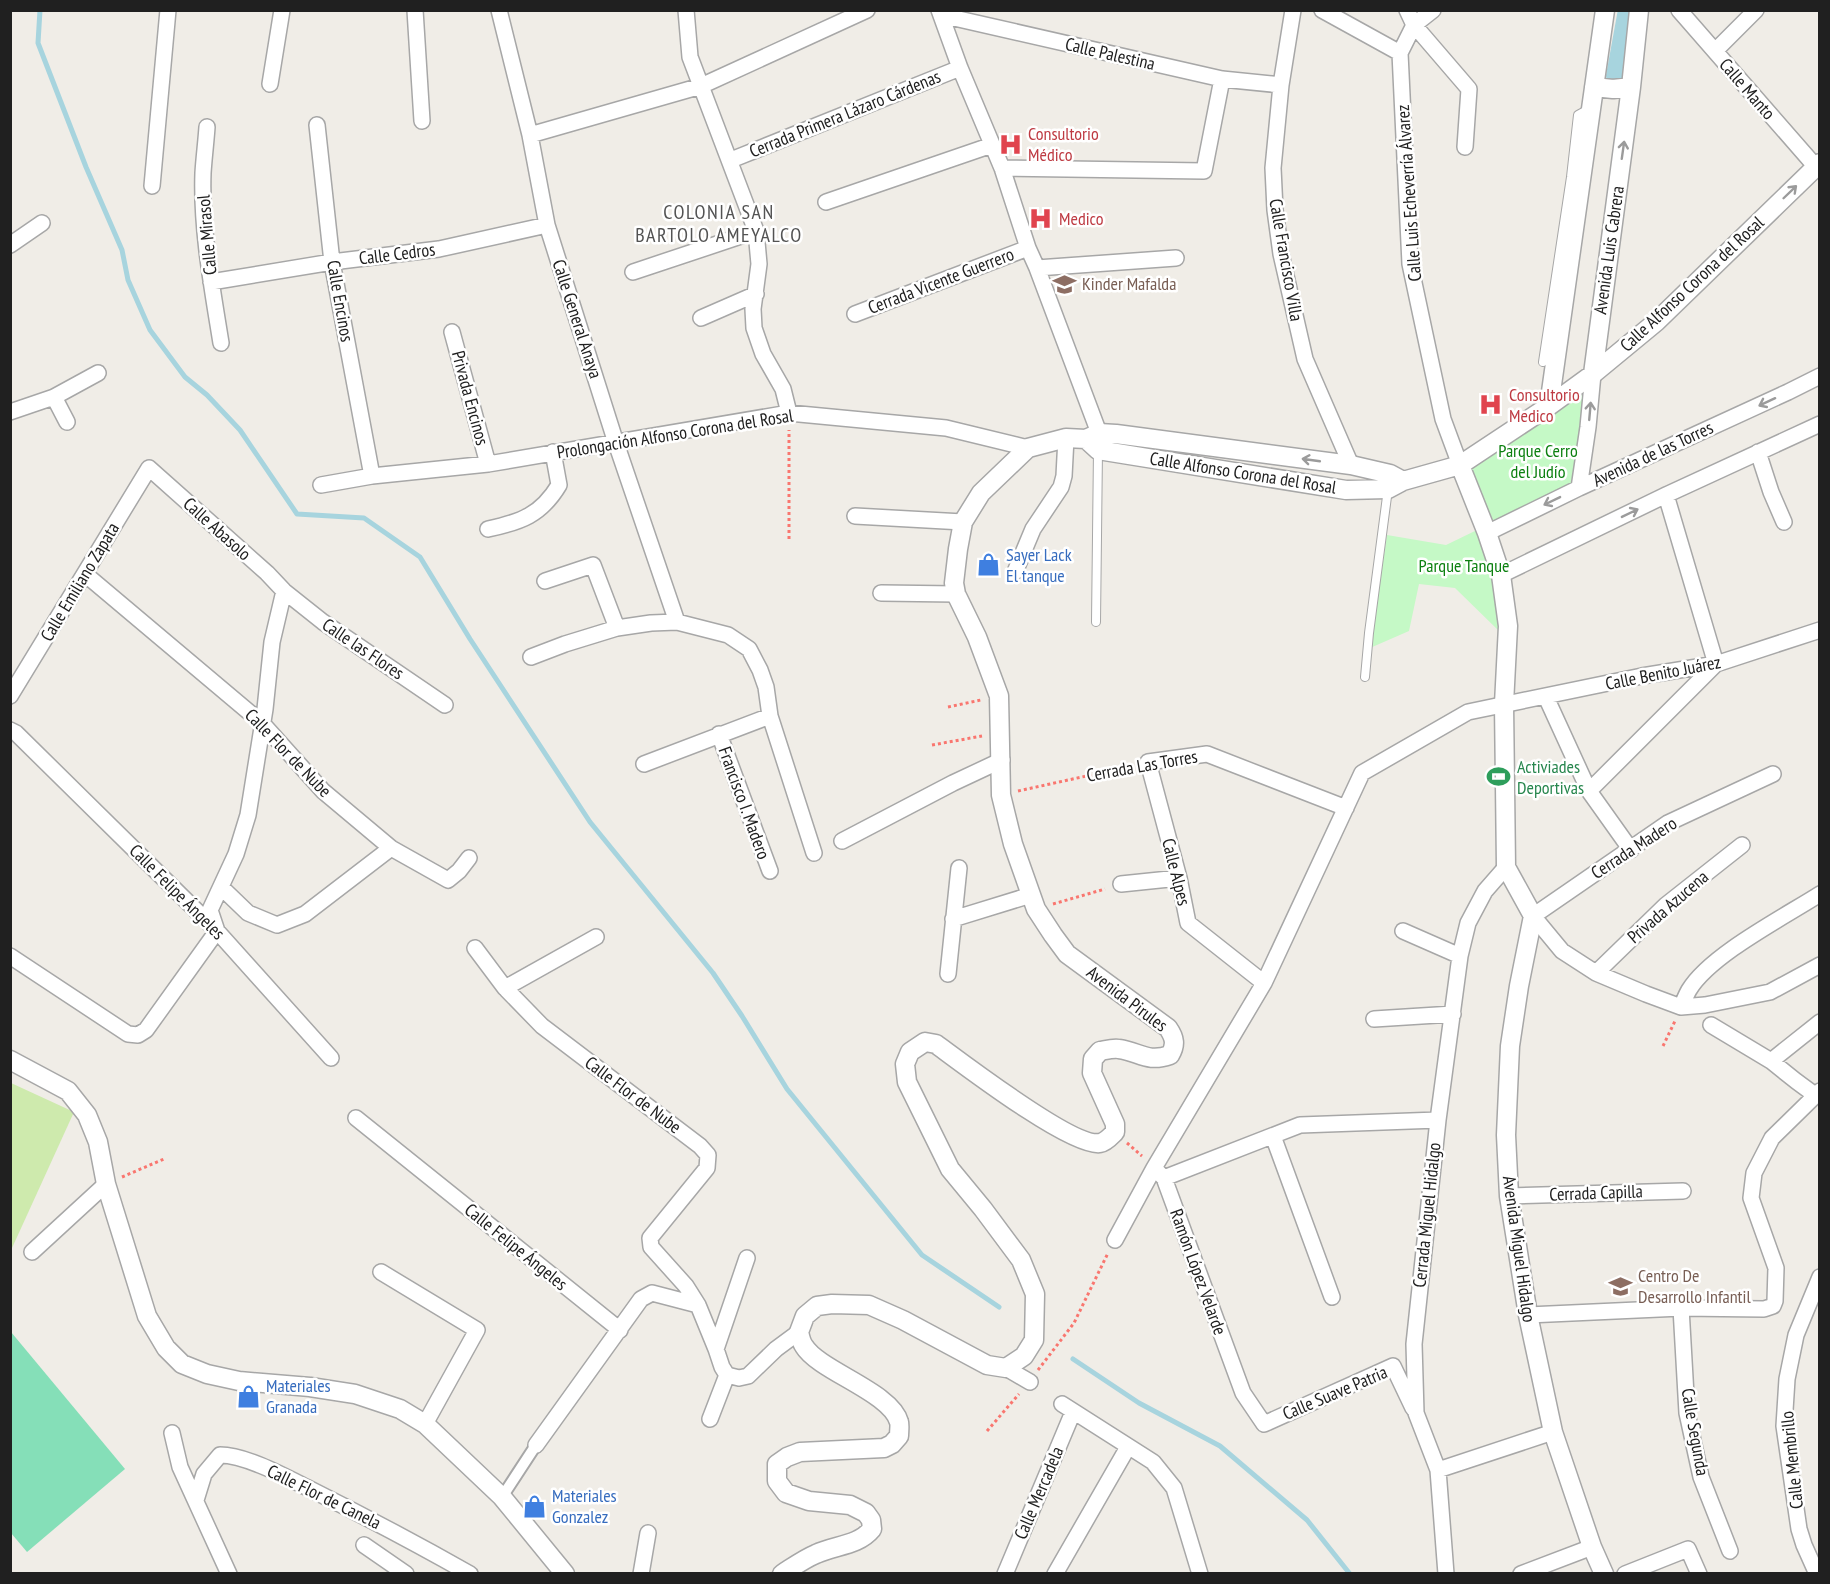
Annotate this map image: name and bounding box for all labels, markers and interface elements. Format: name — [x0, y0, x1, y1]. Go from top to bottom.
street label: Calle Palestina — [1063, 32, 1157, 75]
street label: Calle Manto — [1714, 53, 1780, 124]
street label: Cerrada Primera Lázaro Cárdenas — [746, 65, 944, 162]
street label: Calle Luis Echeverría Álvarez — [1391, 104, 1426, 282]
place label: Consultorio Médico — [1028, 122, 1099, 166]
hospital icon: Consultorio Médico — [997, 131, 1023, 157]
one-way arrow — [1617, 140, 1628, 160]
street label: Avenida Luis Cabrera — [1588, 184, 1629, 316]
one-way arrow — [1782, 185, 1797, 199]
street label: Calle Mirasol — [191, 193, 221, 276]
street label: Calle Francisco Villa — [1264, 197, 1309, 323]
district label: COLONIA SAN BARTOLO AMEYALCO — [635, 199, 803, 248]
hospital icon: Medico — [1028, 206, 1054, 232]
place label: Medico — [1059, 207, 1104, 230]
street label: Calle Alfonso Corona del Rosal — [1615, 210, 1769, 356]
street label: Calle Cedros — [358, 237, 436, 270]
street label: Cerrada Vicente Guerrero — [865, 242, 1017, 319]
street label: Calle General Anaya — [547, 256, 608, 381]
street label: Calle Encinos — [322, 258, 359, 344]
school or university icon: Kinder Mafalda — [1051, 271, 1077, 297]
place label: Kinder Mafalda — [1082, 272, 1176, 295]
street label: Privada Encinos — [447, 348, 494, 448]
place label: Consultorio Medico — [1509, 383, 1580, 427]
hospital icon: Consultorio Medico — [1478, 392, 1504, 418]
one-way arrow — [1758, 397, 1777, 408]
one-way arrow — [1585, 401, 1596, 421]
street label: Prolongación Alfonso Corona del Rosal — [555, 403, 795, 464]
street label: Avenida de las Torres — [1589, 416, 1717, 491]
park label: Parque Cerro del Judío — [1498, 439, 1578, 483]
street label: Calle Alfonso Corona del Rosal — [1148, 446, 1339, 499]
one-way arrow — [1302, 454, 1322, 465]
street label: Calle Abasolo — [179, 492, 256, 565]
one-way arrow — [1543, 496, 1561, 508]
one-way arrow — [1620, 506, 1638, 518]
street label: Calle Emiliano Zapata — [35, 518, 124, 645]
place label: Sayer Lack El tanque — [1006, 543, 1072, 587]
shop icon: Sayer Lack El tanque — [975, 552, 1001, 578]
park label: Parque Tanque — [1419, 554, 1509, 577]
street label: Calle las Flores — [318, 613, 409, 684]
street label: Calle Benito Juárez — [1603, 650, 1723, 695]
street label: Calle Flor de Nube — [240, 703, 337, 802]
street label: Francisco I. Madero — [713, 743, 776, 863]
street label: Cerrada Las Torres — [1085, 744, 1199, 787]
place label: Activiades Deportivas — [1517, 755, 1584, 799]
sports icon: Activiades Deportivas — [1486, 764, 1512, 790]
street label: Cerrada Madero — [1587, 811, 1681, 884]
street label: Calle Alpes — [1157, 836, 1196, 908]
street label: Calle Felipe Ángeles — [125, 839, 230, 944]
street label: Privada Azucena — [1622, 865, 1713, 948]
street label: Avenida Pirules — [1082, 961, 1172, 1037]
street label: Calle Flor de Nube — [581, 1051, 686, 1138]
street label: Cerrada Miguel Hidalgo — [1407, 1141, 1446, 1289]
street label: Avenida Miguel Hidalgo — [1498, 1174, 1541, 1324]
street label: Cerrada Capilla — [1549, 1179, 1643, 1206]
street label: Calle Felipe Ángeles — [460, 1198, 572, 1295]
street label: Ramón López Velarde — [1165, 1206, 1232, 1338]
place label: Centro De Desarrollo Infantil — [1638, 1264, 1751, 1308]
school or university icon: Centro De Desarrollo Infantil — [1607, 1273, 1633, 1299]
street label: Calle Suave Patria — [1279, 1360, 1391, 1425]
place label: Materiales Granada — [266, 1374, 331, 1418]
shop icon: Materiales Granada — [235, 1383, 261, 1409]
street label: Calle Segunda — [1676, 1386, 1714, 1477]
street label: Calle Membrillo — [1775, 1410, 1808, 1510]
street label: Calle Mercadela — [1009, 1443, 1068, 1543]
street label: Calle Flor de Canela — [263, 1459, 385, 1534]
place label: Materiales Gonzalez — [552, 1484, 617, 1528]
shop icon: Materiales Gonzalez — [521, 1493, 547, 1519]

